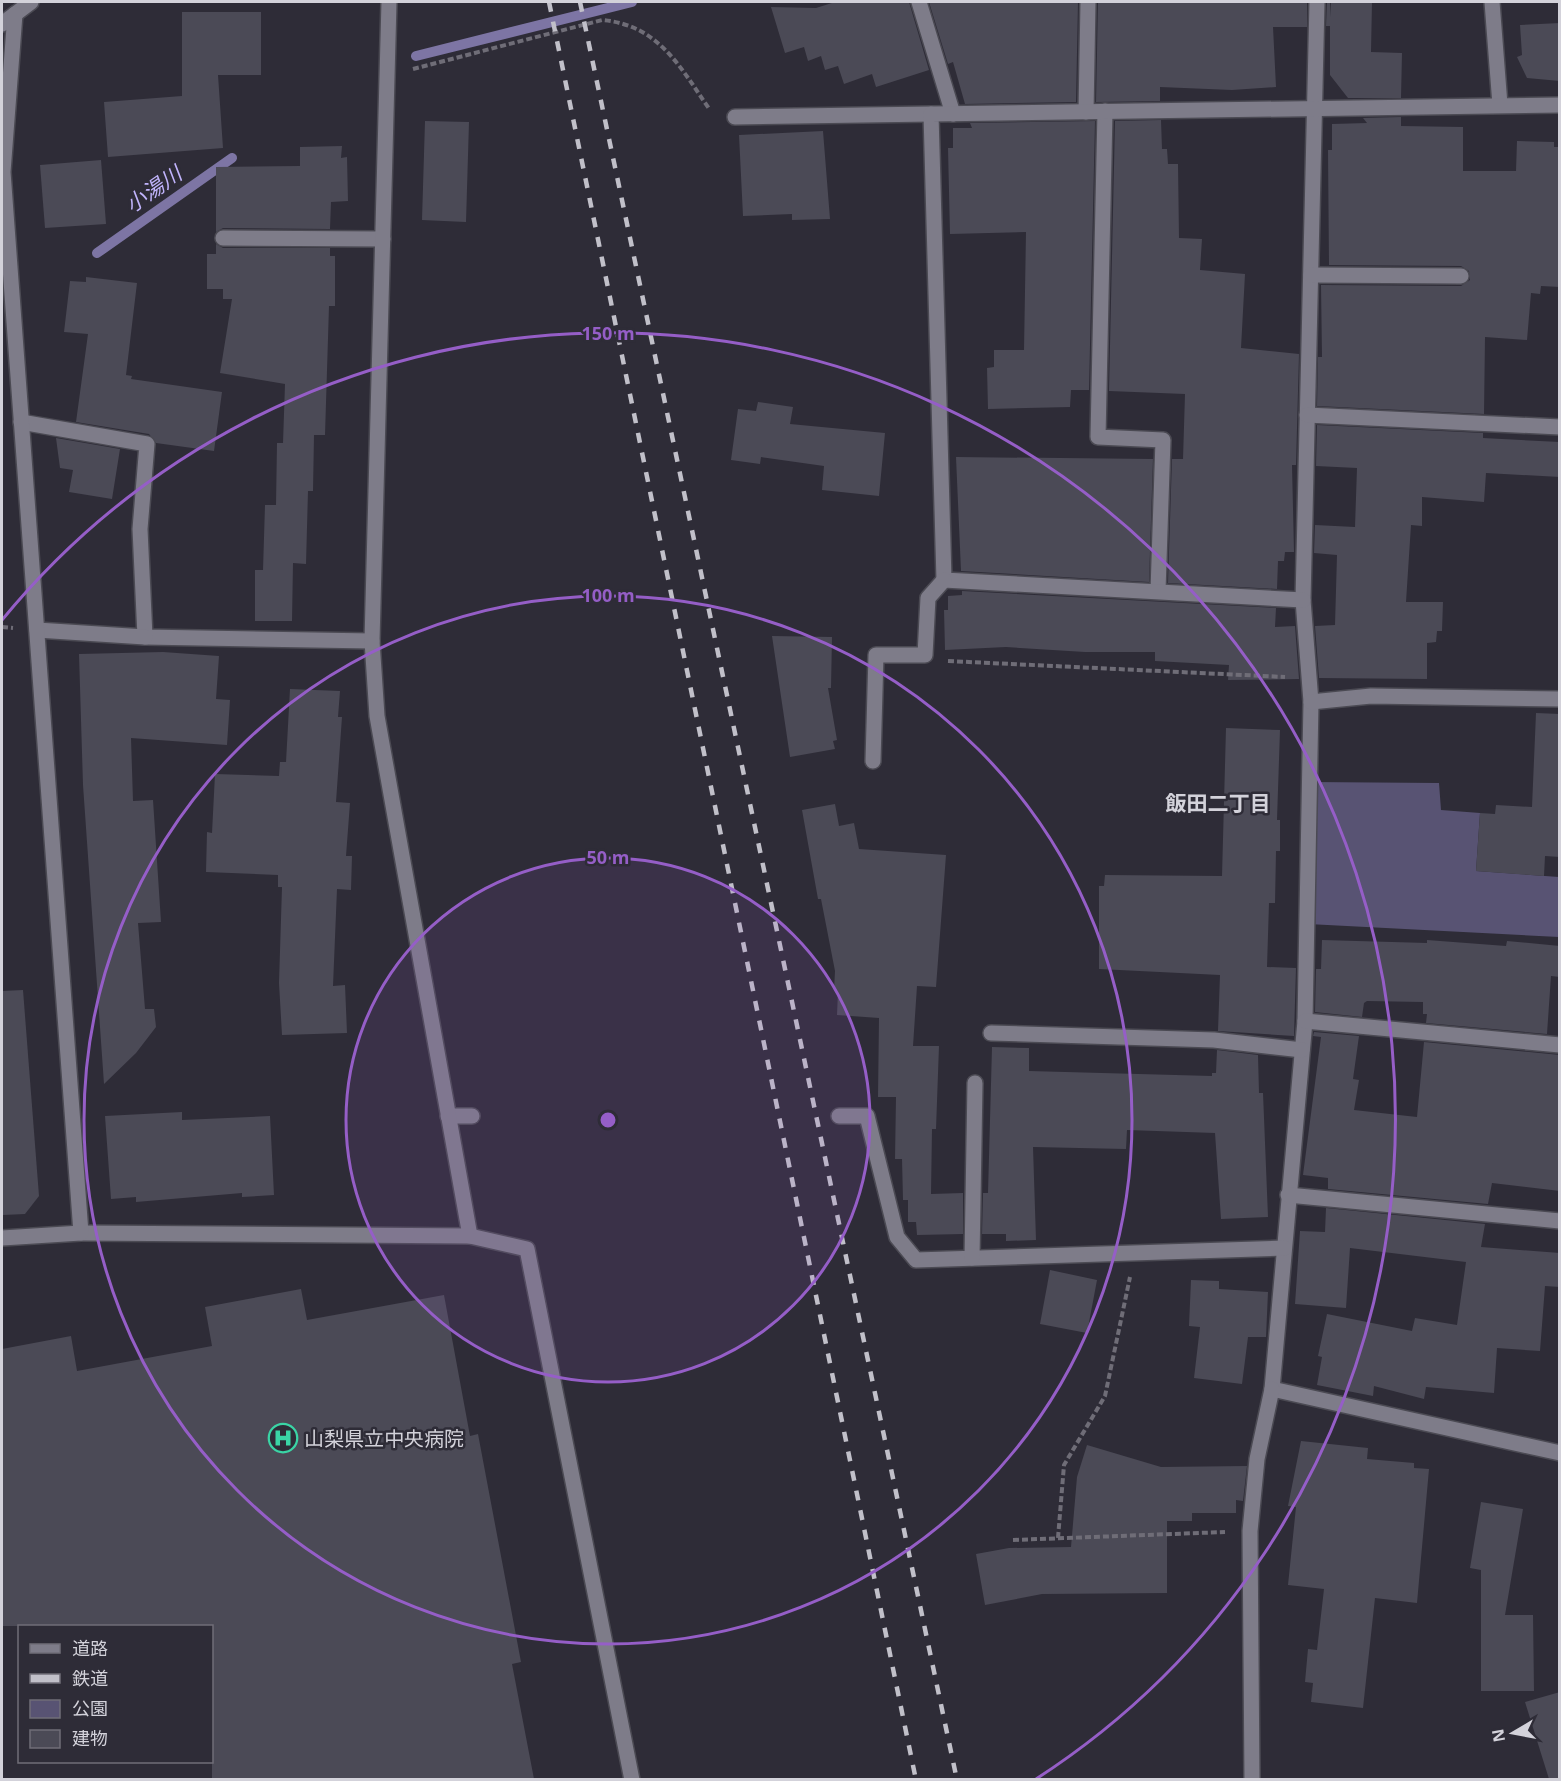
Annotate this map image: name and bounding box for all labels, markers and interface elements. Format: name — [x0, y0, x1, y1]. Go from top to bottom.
water label: 小湯川 — [119, 158, 188, 219]
text: 150 m — [581, 321, 635, 345]
text: 100 m — [581, 583, 635, 607]
district label: 飯田二丁目 — [1165, 789, 1271, 817]
text: 50 m — [587, 845, 629, 869]
centre of rings — [598, 1110, 618, 1130]
hospital icon: 山梨県立中央病院 — [267, 1422, 299, 1454]
place label: 山梨県立中央病院 — [304, 1425, 464, 1452]
legend — [18, 1625, 213, 1763]
text: 道路 — [72, 1636, 108, 1660]
text: 鉄道 — [72, 1666, 108, 1690]
text: 公園 — [72, 1696, 108, 1720]
north arrow — [1483, 1703, 1543, 1763]
text: 建物 — [72, 1726, 108, 1750]
text: N — [1486, 1727, 1510, 1744]

